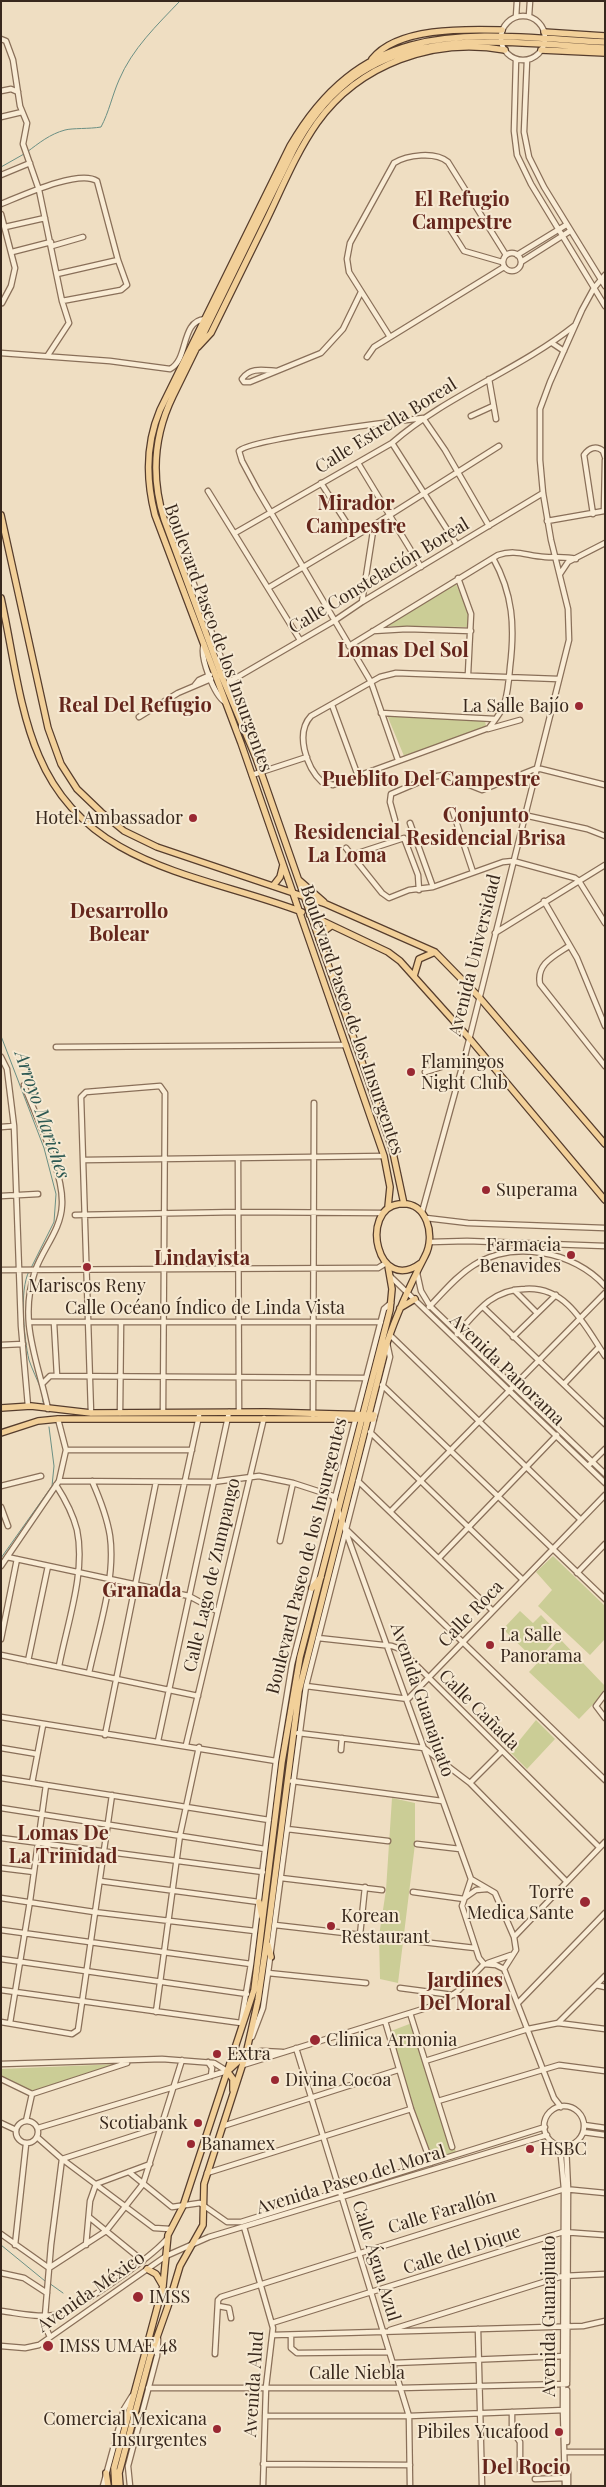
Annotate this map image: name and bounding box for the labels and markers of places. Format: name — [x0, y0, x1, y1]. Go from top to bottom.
place label: La Salle Bajío — [462, 695, 569, 717]
marker: La Salle Bajío — [573, 700, 585, 712]
place label: Hotel Ambassador — [35, 807, 183, 829]
marker: Hotel Ambassador — [187, 812, 199, 824]
place label: Flamingos Night Club — [421, 1051, 508, 1094]
marker: Flamingos Night Club — [405, 1066, 417, 1078]
place label: Superama — [496, 1179, 578, 1201]
marker: Superama — [480, 1184, 492, 1196]
place label: Farmacia Benavides — [479, 1234, 561, 1276]
marker: Farmacia Benavides — [565, 1249, 577, 1261]
marker: Mariscos Reny — [81, 1261, 93, 1273]
place label: Mariscos Reny — [28, 1275, 146, 1297]
place label: La Salle Panorama — [500, 1624, 582, 1666]
marker: La Salle Panorama — [484, 1639, 496, 1651]
place label: Torre Medica Sante — [467, 1881, 574, 1924]
marker: Torre Medica Sante — [578, 1895, 592, 1909]
place label: Korean Restaurant — [341, 1905, 430, 1948]
marker: Korean Restaurant — [325, 1920, 337, 1932]
place label: Clinica Armonia — [326, 2029, 457, 2051]
marker: Clinica Armonia — [308, 2033, 322, 2047]
place label: Extra — [227, 2043, 271, 2065]
marker: Extra — [211, 2048, 223, 2060]
place label: Divina Cocoa — [285, 2069, 391, 2091]
marker: Divina Cocoa — [269, 2074, 281, 2086]
place label: Scotiabank — [99, 2112, 188, 2134]
marker: Scotiabank — [192, 2117, 204, 2129]
place label: Banamex — [201, 2133, 275, 2155]
marker: Banamex — [185, 2138, 197, 2150]
place label: HSBC — [540, 2138, 587, 2160]
marker: HSBC — [524, 2143, 536, 2155]
place label: IMSS — [149, 2286, 190, 2308]
marker: IMSS — [131, 2290, 145, 2304]
place label: IMSS UMAE 48 — [59, 2335, 177, 2357]
marker: IMSS UMAE 48 — [41, 2339, 55, 2353]
place label: Comercial Mexicana Insurgentes — [43, 2408, 207, 2450]
place label: Pibiles Yucafood — [417, 2421, 549, 2443]
marker: Comercial Mexicana Insurgentes — [211, 2423, 223, 2435]
marker: Pibiles Yucafood — [553, 2426, 565, 2438]

